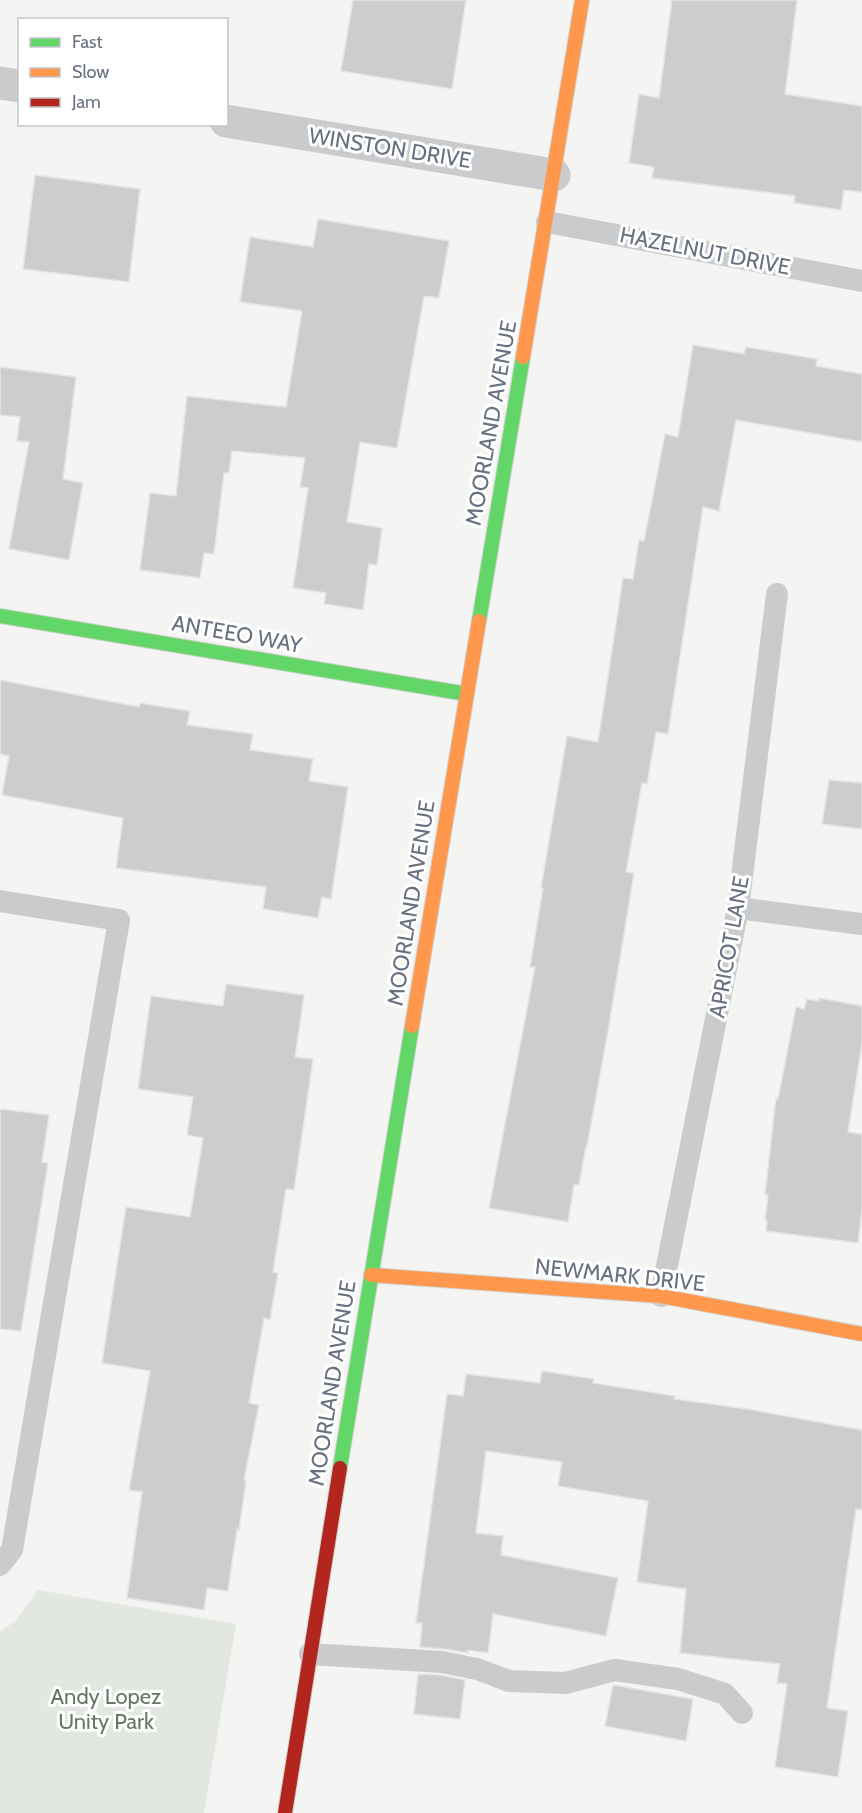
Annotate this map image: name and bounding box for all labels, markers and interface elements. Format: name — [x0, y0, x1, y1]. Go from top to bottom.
legend — [18, 18, 228, 126]
text: Fast — [72, 31, 103, 53]
text: Slow — [72, 61, 109, 83]
text: Jam — [71, 91, 101, 113]
street label: WINSTON DRIVE — [307, 122, 473, 174]
street label: HAZELNUT DRIVE — [618, 221, 792, 281]
street label: MOORLAND AVENUE — [460, 318, 522, 528]
street label: ANTEEO WAY — [170, 609, 305, 659]
street label: MOORLAND AVENUE — [381, 798, 441, 1008]
street label: APRICOT LANE — [703, 874, 755, 1020]
street label: NEWMARK DRIVE — [534, 1253, 706, 1297]
street label: MOORLAND AVENUE — [302, 1278, 362, 1488]
park label: Andy Lopez Unity Park — [51, 1683, 161, 1735]

